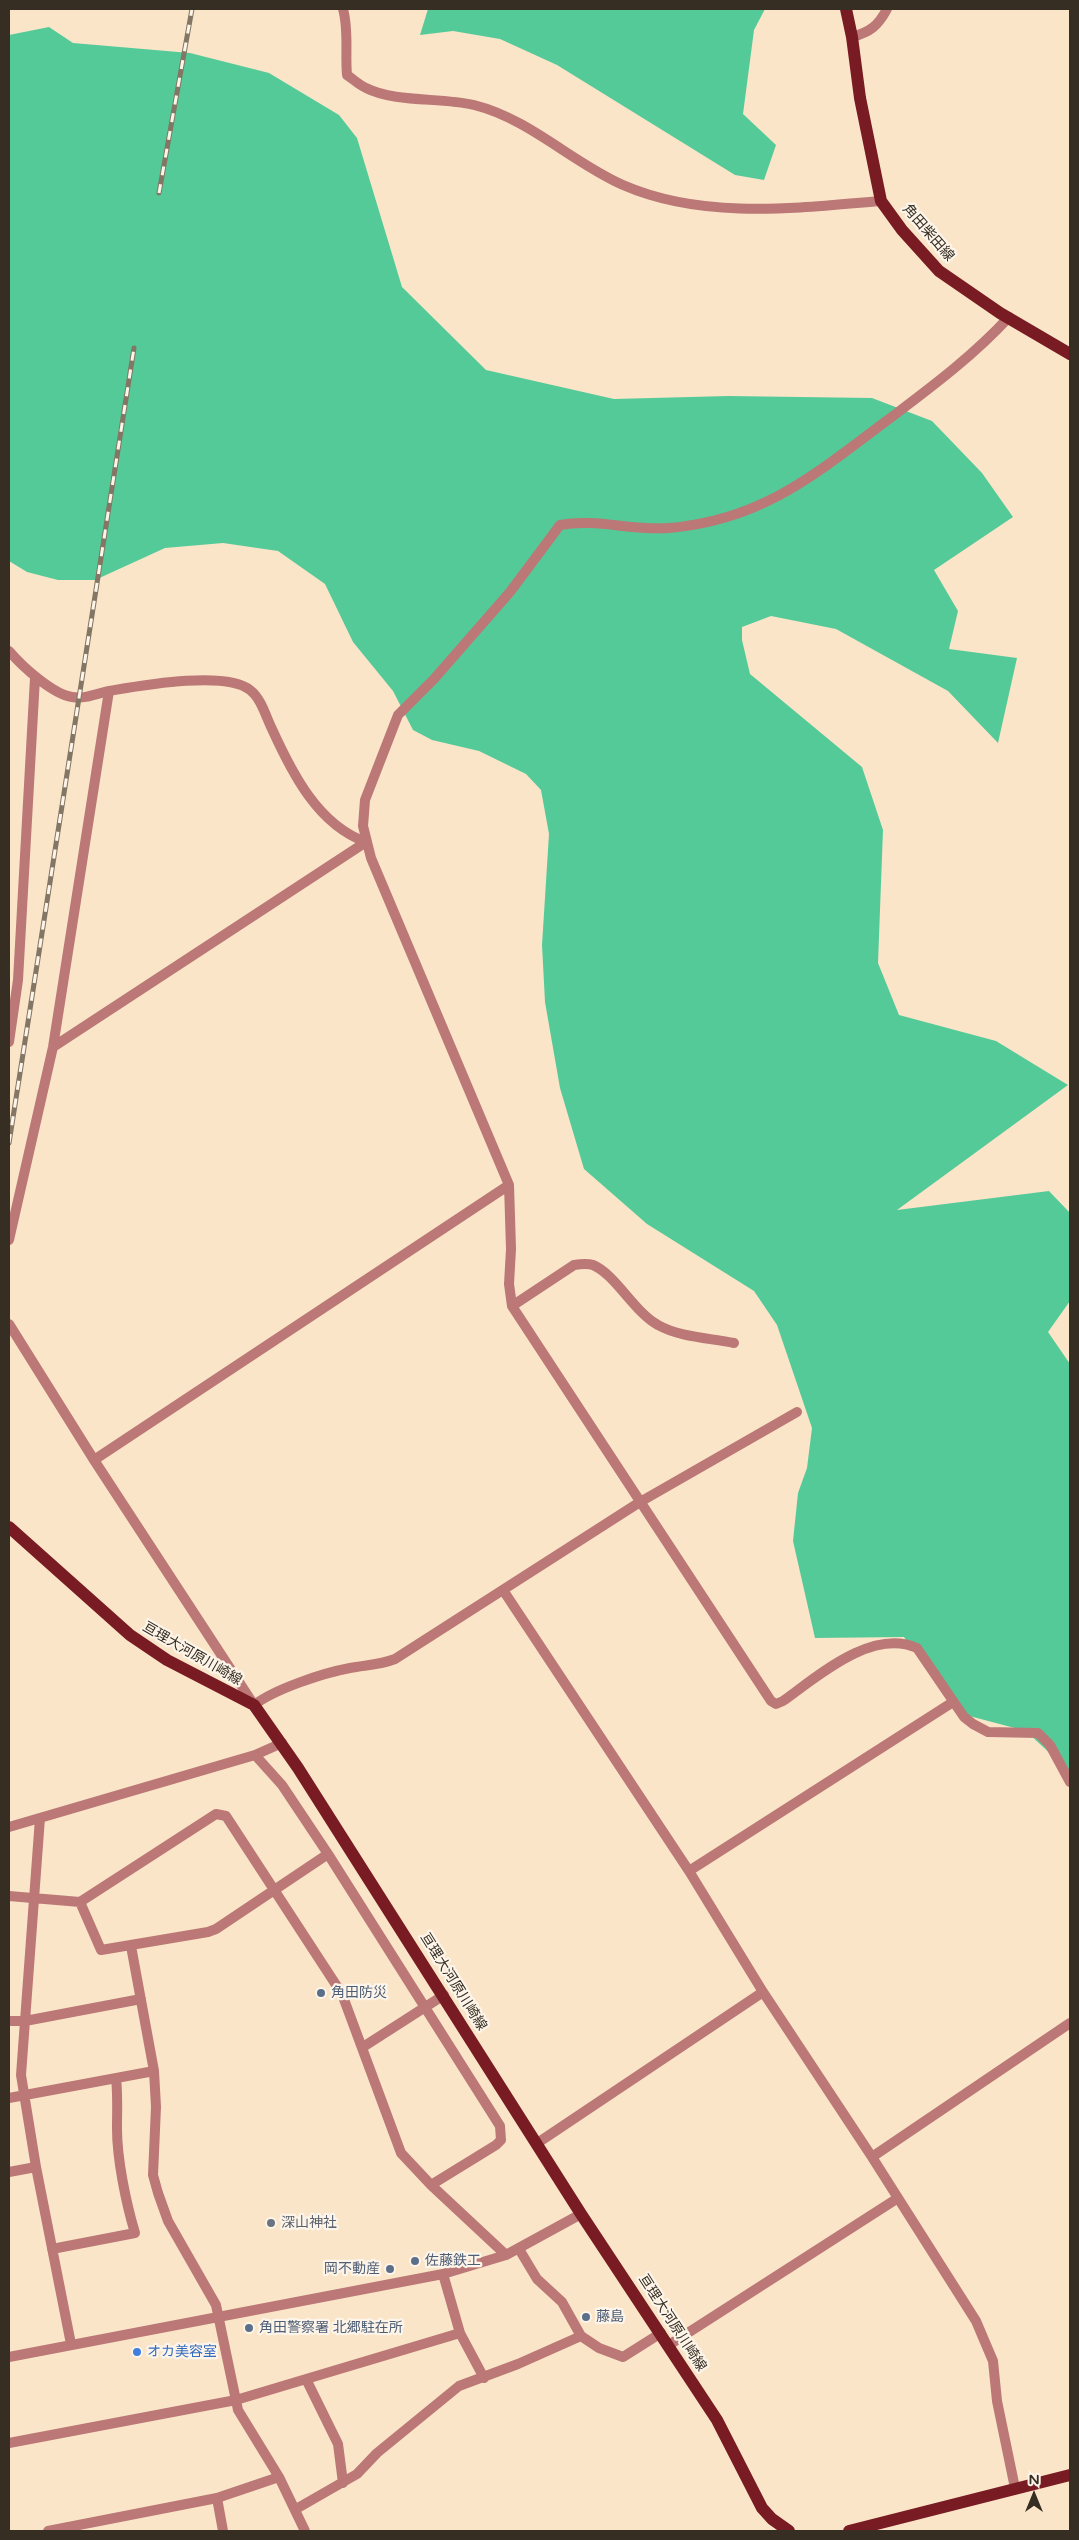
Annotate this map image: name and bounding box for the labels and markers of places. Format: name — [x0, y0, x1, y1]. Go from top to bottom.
place label: 角田防災 — [331, 1985, 387, 2001]
marker: 角田防災 — [315, 1987, 327, 1999]
place label: 深山神社 — [281, 2215, 337, 2231]
marker: 深山神社 — [265, 2217, 277, 2229]
place label: 佐藤鉄工 — [425, 2253, 481, 2269]
marker: 佐藤鉄工 — [409, 2255, 421, 2267]
place label: 岡不動産 — [324, 2261, 380, 2277]
marker: 岡不動産 — [384, 2263, 396, 2275]
place label: 藤島 — [596, 2309, 624, 2325]
marker: 藤島 — [580, 2311, 592, 2323]
place label: 角田警察署 北郷駐在所 — [259, 2320, 403, 2336]
marker: 角田警察署 北郷駐在所 — [243, 2322, 255, 2334]
place label: オカ美容室 — [147, 2344, 217, 2360]
marker: オカ美容室 — [131, 2346, 143, 2358]

